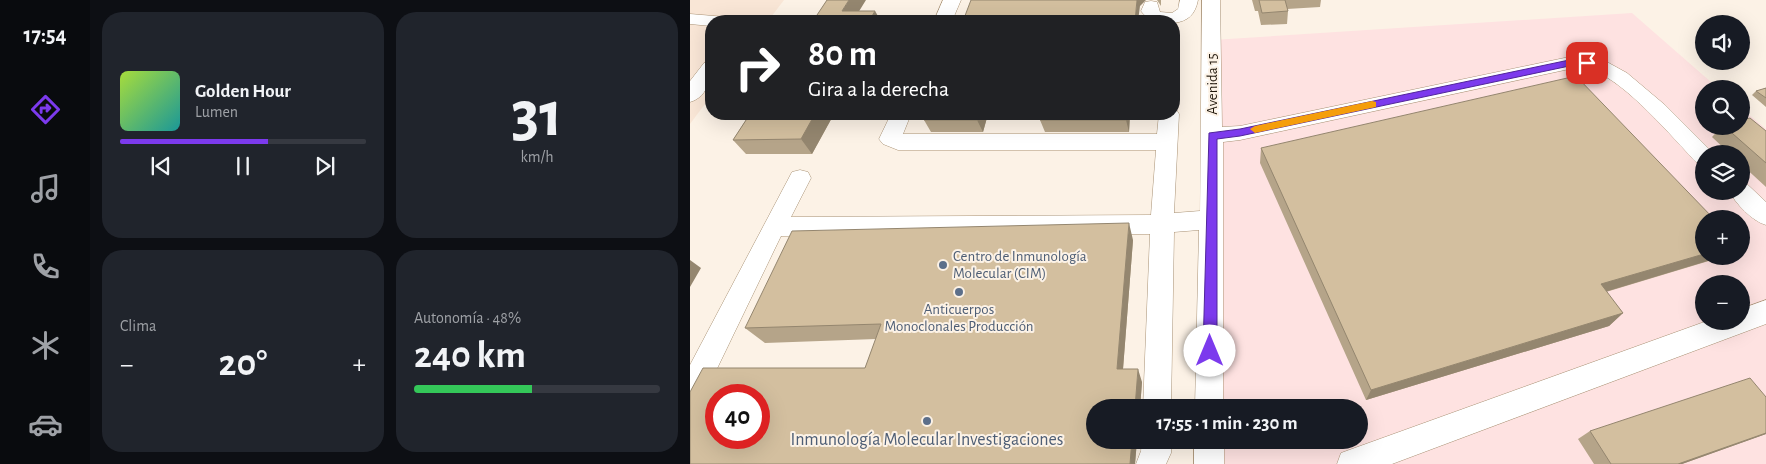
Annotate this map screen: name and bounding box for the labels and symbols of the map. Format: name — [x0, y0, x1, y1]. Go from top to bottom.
pin — [1566, 42, 1608, 84]
street label: Avenida 15 — [1205, 53, 1220, 115]
place label: Centro de Inmunología Molecular (CIM) — [953, 249, 1087, 281]
marker: Centro de Inmunología Molecular (CIM) — [937, 259, 949, 271]
marker: Anticuerpos Monoclonales Producción — [953, 286, 965, 298]
place label: Anticuerpos Monoclonales Producción — [884, 302, 1034, 334]
position arrow — [1183, 324, 1235, 376]
speed limit sign: 40 — [705, 384, 770, 449]
marker: Inmunología Molecular Investigaciones — [921, 415, 933, 427]
place label: Inmunología Molecular Investigaciones — [791, 431, 1063, 449]

